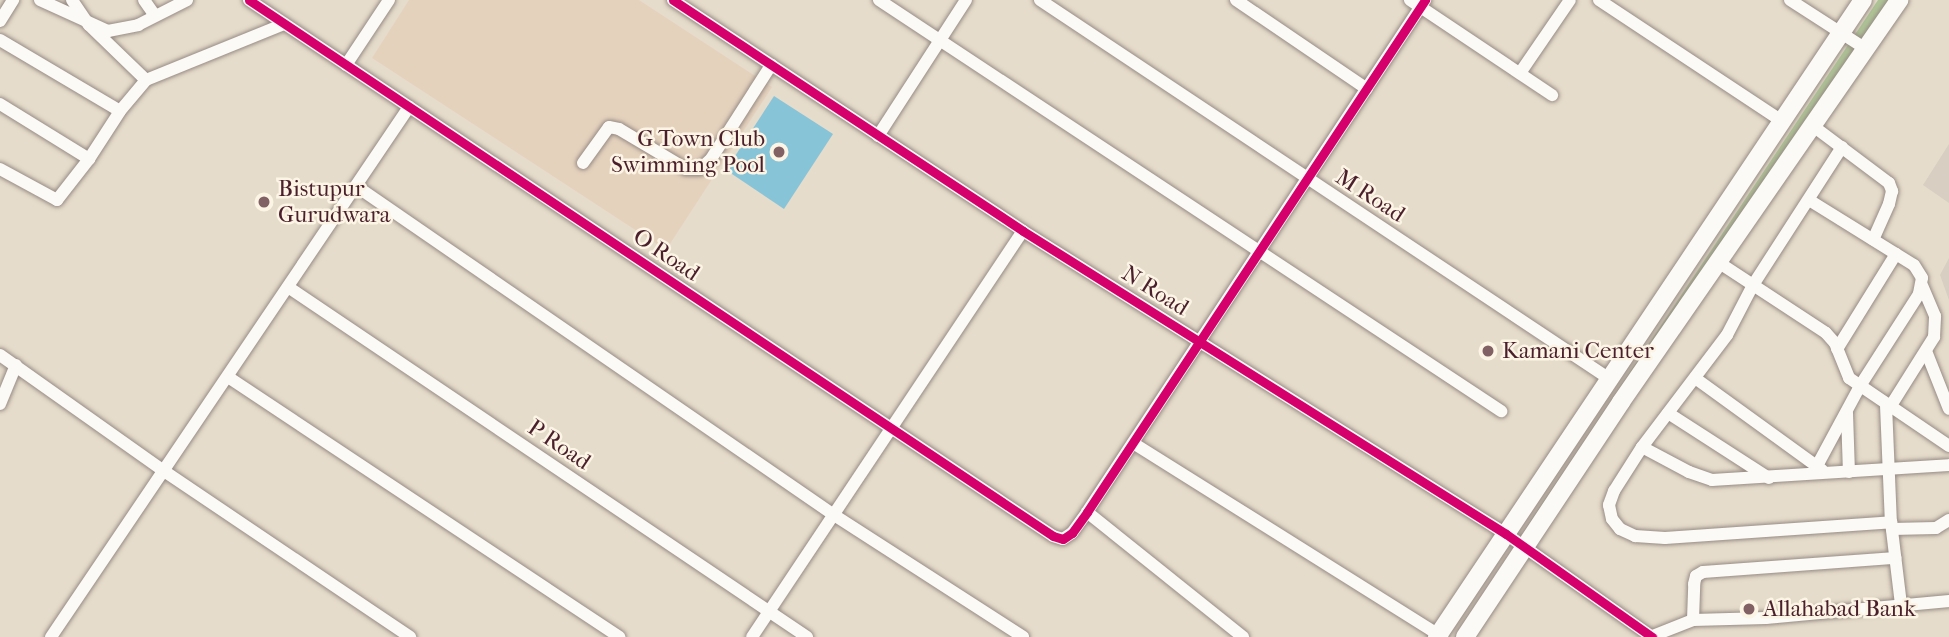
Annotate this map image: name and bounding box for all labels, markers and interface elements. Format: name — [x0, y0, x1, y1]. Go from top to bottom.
place label: G Town Club Swimming Pool — [611, 125, 765, 179]
marker: G Town Club Swimming Pool — [771, 144, 787, 160]
street label: M Road — [1330, 163, 1410, 229]
place label: Bistupur Gurudwara — [278, 175, 390, 229]
marker: Bistupur Gurudwara — [256, 194, 272, 210]
street label: O Road — [627, 223, 705, 287]
street label: N Road — [1116, 260, 1194, 322]
place label: Kamani Center — [1502, 337, 1654, 365]
marker: Kamani Center — [1480, 343, 1496, 359]
street label: P Road — [522, 414, 596, 476]
place label: Allahabad Bank — [1763, 595, 1916, 623]
marker: Allahabad Bank — [1741, 601, 1757, 617]

